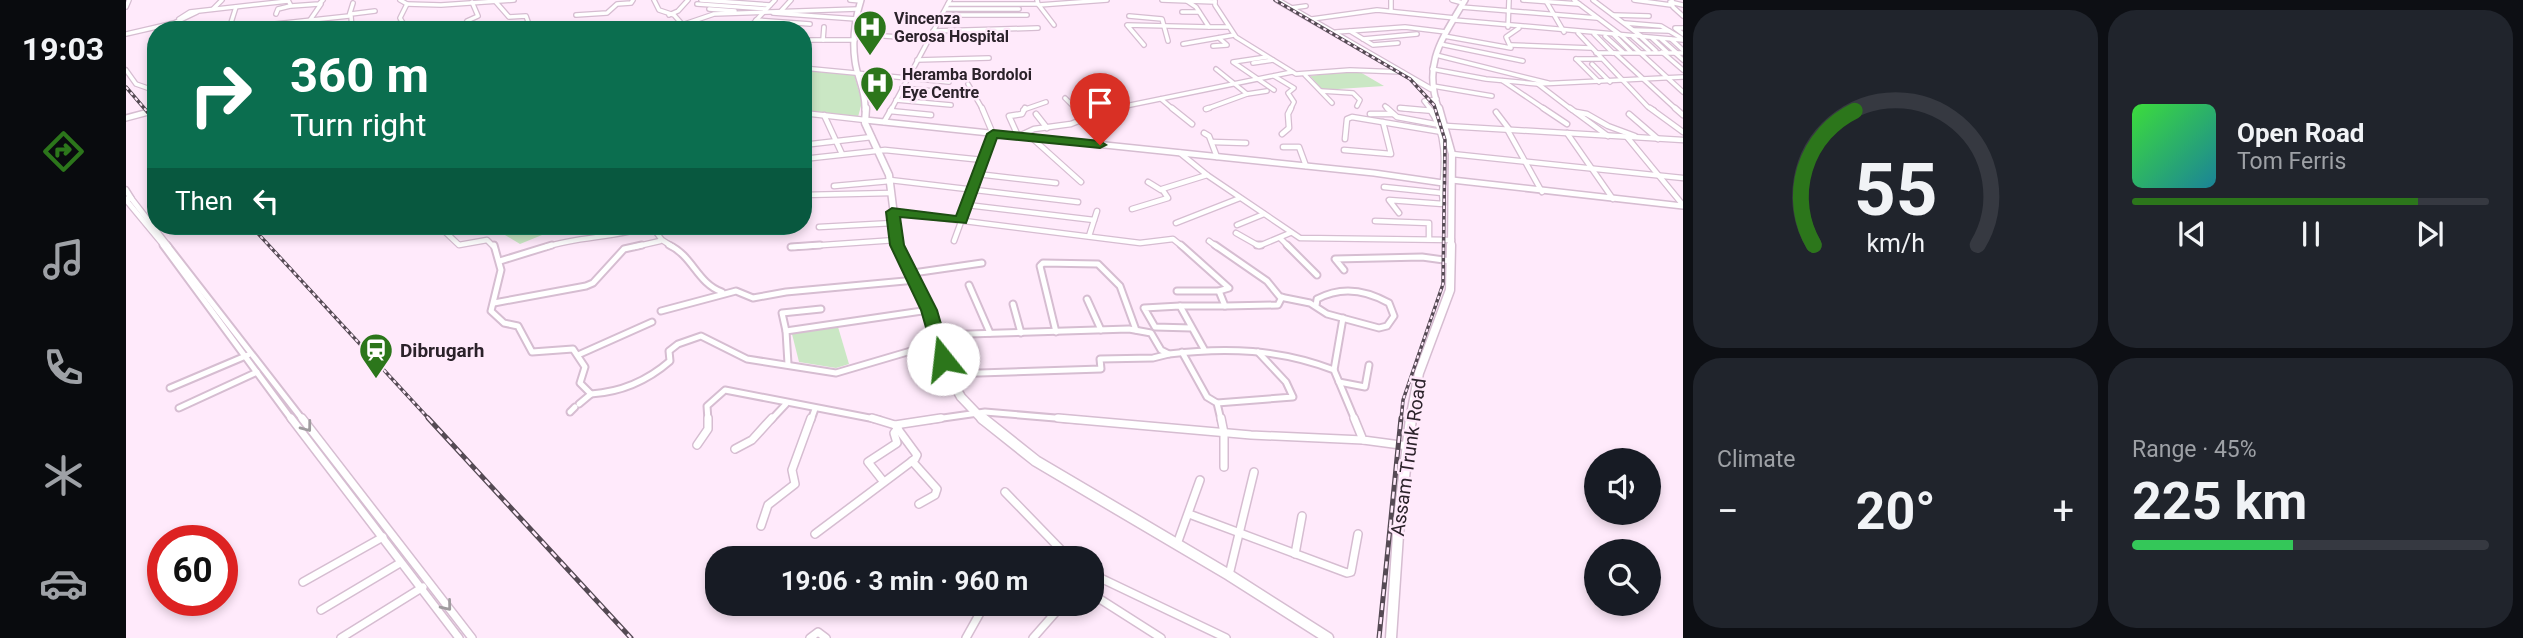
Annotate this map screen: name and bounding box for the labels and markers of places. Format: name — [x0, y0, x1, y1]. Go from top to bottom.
hospital icon: Vincenza Gerosa Hospital — [851, 8, 889, 57]
place label: Vincenza Gerosa Hospital — [894, 9, 1009, 46]
hospital icon: Heramba Bordoloi Eye Centre — [858, 64, 896, 113]
place label: Heramba Bordoloi Eye Centre — [902, 65, 1032, 102]
pin — [1070, 73, 1130, 145]
station icon: Dibrugarh — [357, 331, 395, 380]
place label: Dibrugarh — [400, 339, 484, 362]

